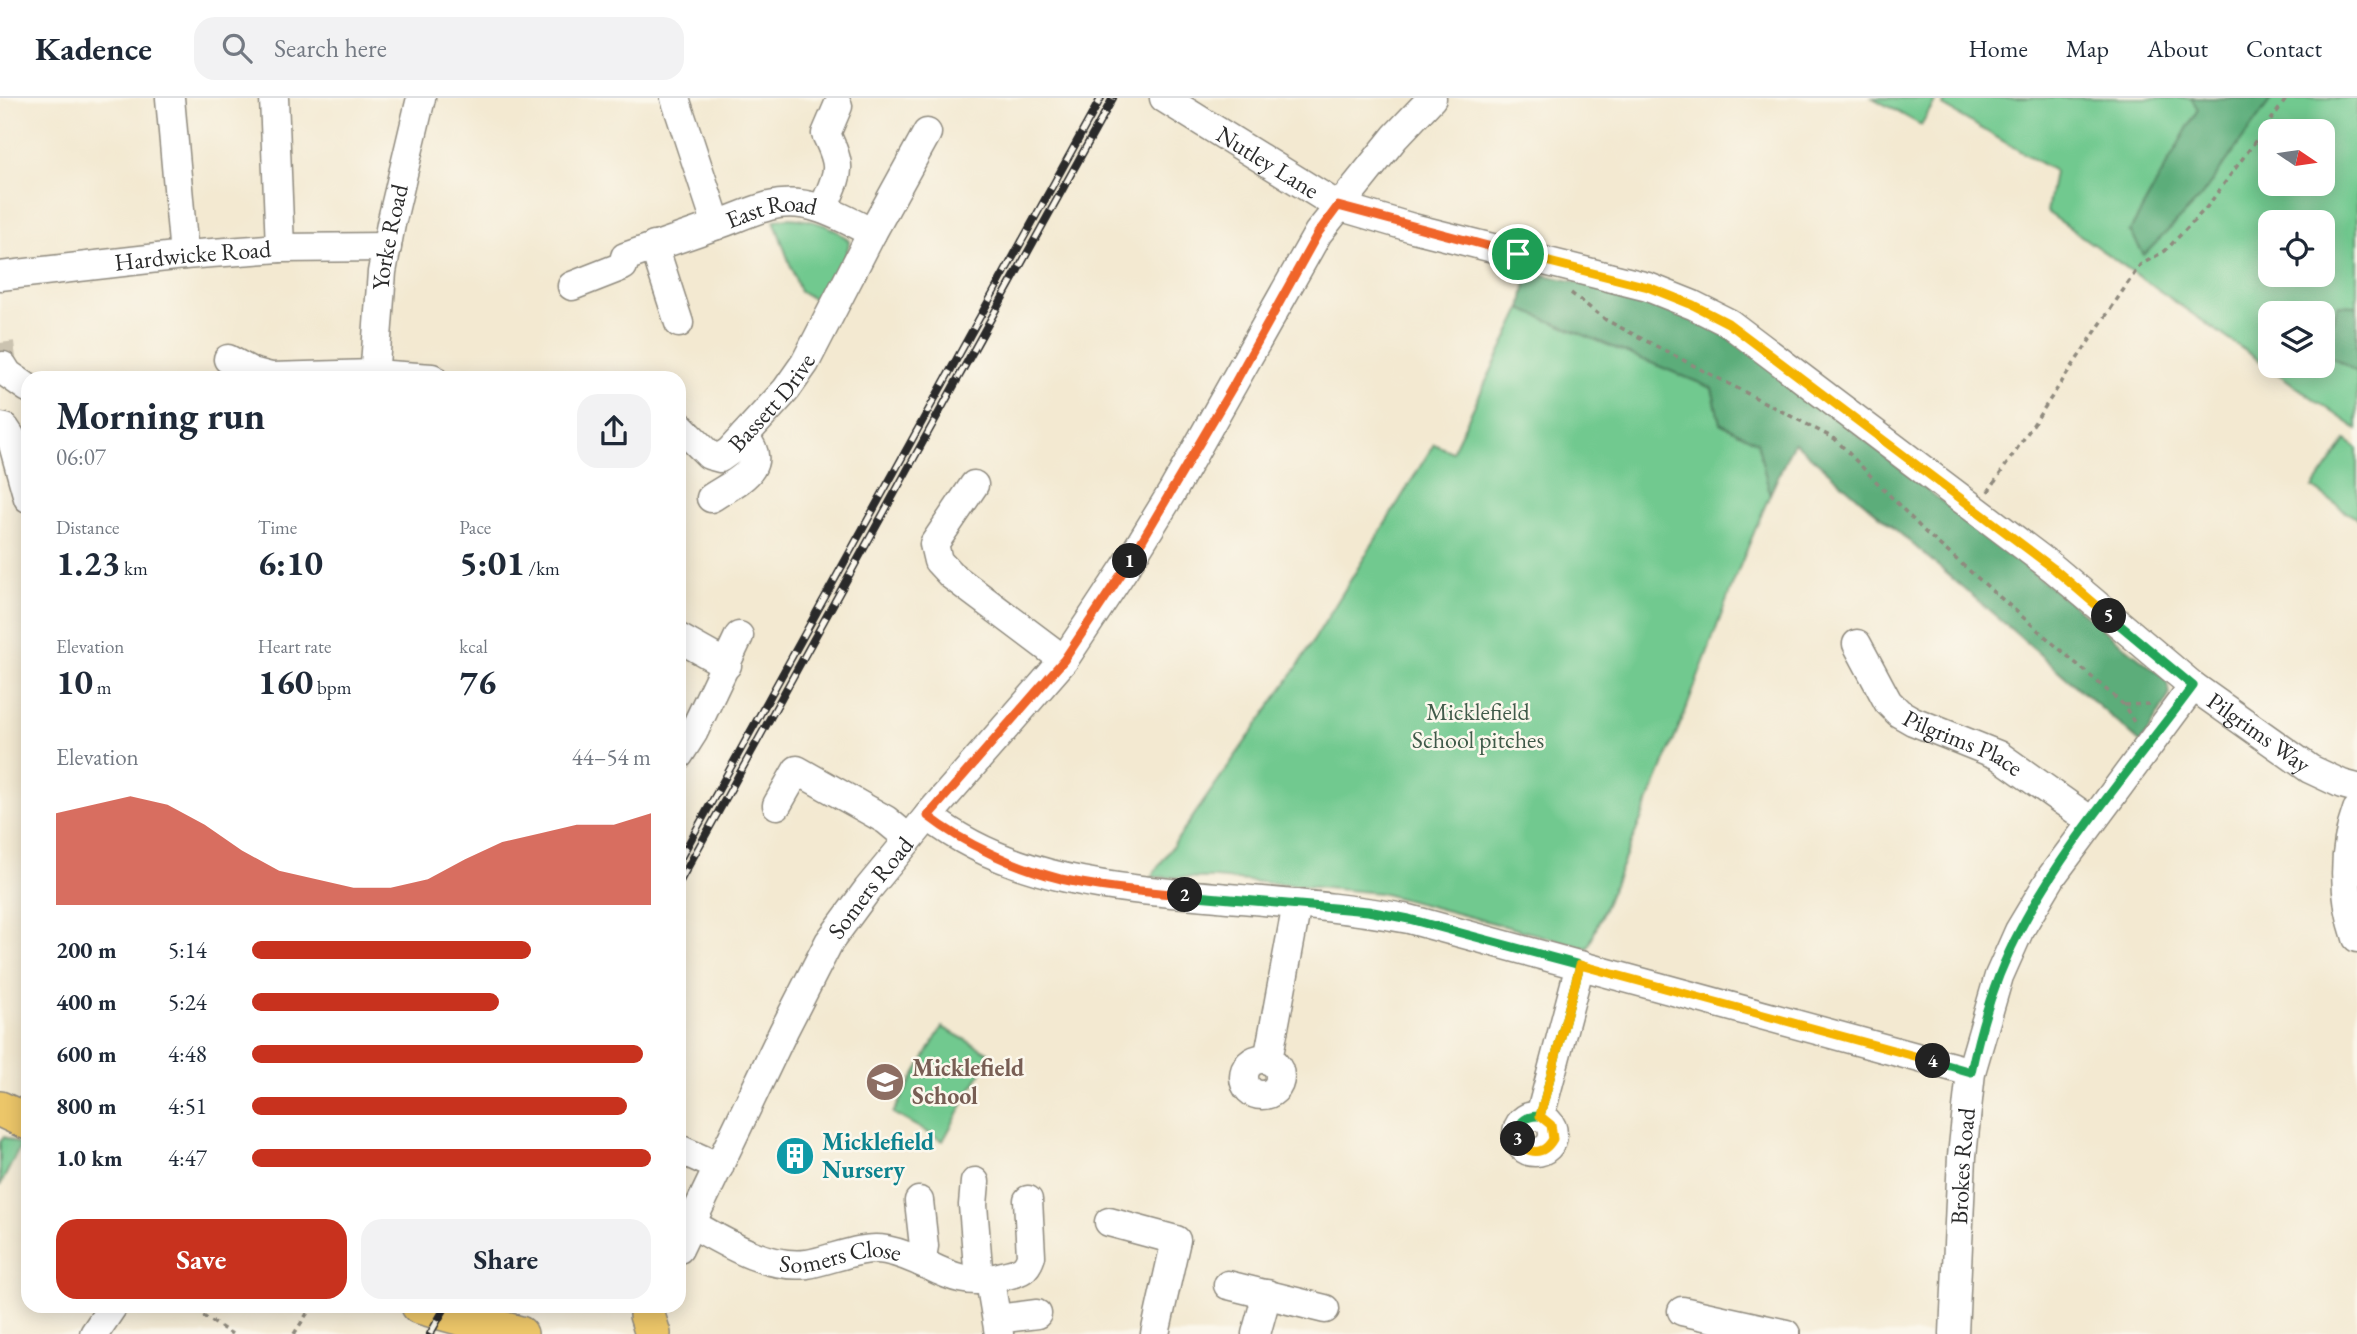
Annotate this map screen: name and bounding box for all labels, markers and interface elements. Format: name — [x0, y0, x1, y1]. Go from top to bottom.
search box — [194, 17, 684, 80]
text: Kadence — [35, 27, 152, 70]
icon: search — [218, 29, 256, 67]
text: Search here — [274, 31, 387, 65]
text: Home — [1968, 33, 2028, 64]
text: Map — [2066, 33, 2109, 64]
text: About — [2147, 33, 2208, 64]
text: Contact — [2246, 33, 2322, 64]
street label: Nutley Lane — [1211, 118, 1325, 206]
north arrow — [2258, 119, 2334, 196]
map controls — [2258, 119, 2335, 378]
street label: Yorke Road — [365, 180, 415, 291]
street label: East Road — [721, 187, 821, 235]
button: locate — [2258, 210, 2335, 287]
pin — [1488, 224, 1548, 284]
street label: Hardwicke Road — [113, 233, 273, 278]
icon: arrive — [1499, 235, 1537, 273]
button: layers — [2258, 301, 2335, 378]
street label: Bassett Drive — [721, 349, 822, 458]
text: Morning run — [56, 391, 265, 440]
button: share — [577, 394, 651, 468]
text: 06:07 — [56, 442, 106, 472]
text: Distance — [56, 515, 119, 540]
text: Time — [258, 515, 297, 540]
text: Pace — [459, 515, 491, 540]
text: 1.23 — [56, 540, 120, 585]
text: 6:10 — [258, 540, 323, 585]
text: 5:01 — [459, 540, 525, 585]
pin: 1 — [1112, 544, 1148, 578]
text: 1 — [1124, 548, 1135, 573]
text: km — [120, 556, 148, 581]
text: /km — [525, 556, 560, 581]
pin: 5 — [2092, 598, 2126, 634]
text: 5 — [2103, 603, 2114, 628]
text: Elevation — [56, 634, 124, 659]
text: Heart rate — [258, 634, 331, 659]
text: kcal — [459, 634, 488, 659]
text: 10 — [56, 659, 93, 704]
text: 160 — [258, 659, 313, 704]
text: 76 — [459, 659, 496, 704]
text: m — [93, 675, 112, 700]
text: bpm — [313, 675, 351, 700]
street label: Pilgrims Way — [2201, 685, 2317, 780]
park label: Micklefield School pitches — [1412, 696, 1544, 755]
street label: Pilgrims Place — [1897, 702, 2029, 783]
text: Elevation — [56, 742, 139, 772]
text: 44–54 m — [572, 742, 651, 772]
street label: Somers Road — [820, 829, 920, 945]
pin: 2 — [1168, 878, 1202, 912]
text: 2 — [1179, 882, 1190, 907]
text: 200 m — [56, 935, 117, 965]
text: 5:14 — [168, 935, 207, 965]
text: 400 m — [56, 987, 117, 1017]
text: 5:24 — [168, 987, 207, 1017]
text: 600 m — [56, 1039, 117, 1069]
text: 4:48 — [168, 1039, 207, 1069]
pin: 4 — [1916, 1044, 1951, 1079]
text: 4 — [1927, 1048, 1938, 1073]
place label: Micklefield School — [912, 1052, 1025, 1111]
school or university icon: Micklefield School — [864, 1061, 906, 1103]
text: 800 m — [56, 1091, 117, 1121]
text: 4:51 — [168, 1091, 207, 1121]
street label: Brokes Road — [1943, 1105, 1982, 1225]
pin: 3 — [1500, 1122, 1536, 1156]
place label: Micklefield Nursery — [822, 1126, 935, 1186]
text: 3 — [1512, 1126, 1523, 1151]
building icon: Micklefield Nursery — [774, 1135, 816, 1177]
text: 1.0 km — [56, 1143, 123, 1173]
text: 4:47 — [168, 1143, 207, 1173]
button: Save — [56, 1219, 347, 1299]
button: Share — [361, 1219, 651, 1299]
street label: Somers Close — [778, 1233, 905, 1280]

